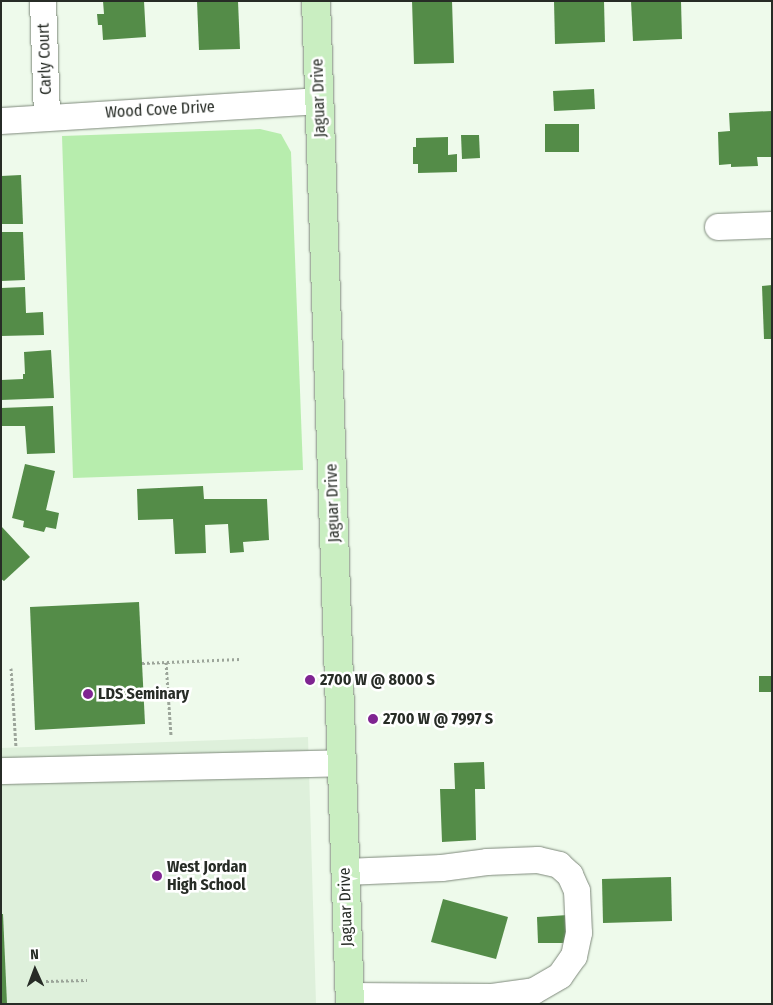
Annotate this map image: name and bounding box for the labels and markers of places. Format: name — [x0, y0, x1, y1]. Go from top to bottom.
place label: 2700 W @ 8000 S — [320, 670, 435, 690]
marker: 2700 W @ 8000 S — [304, 674, 316, 686]
place label: LDS Seminary — [98, 684, 189, 704]
marker: LDS Seminary — [82, 688, 94, 700]
place label: 2700 W @ 7997 S — [383, 709, 493, 729]
marker: 2700 W @ 7997 S — [367, 713, 379, 725]
place label: West Jordan High School — [167, 857, 247, 895]
marker: West Jordan High School — [151, 870, 163, 882]

